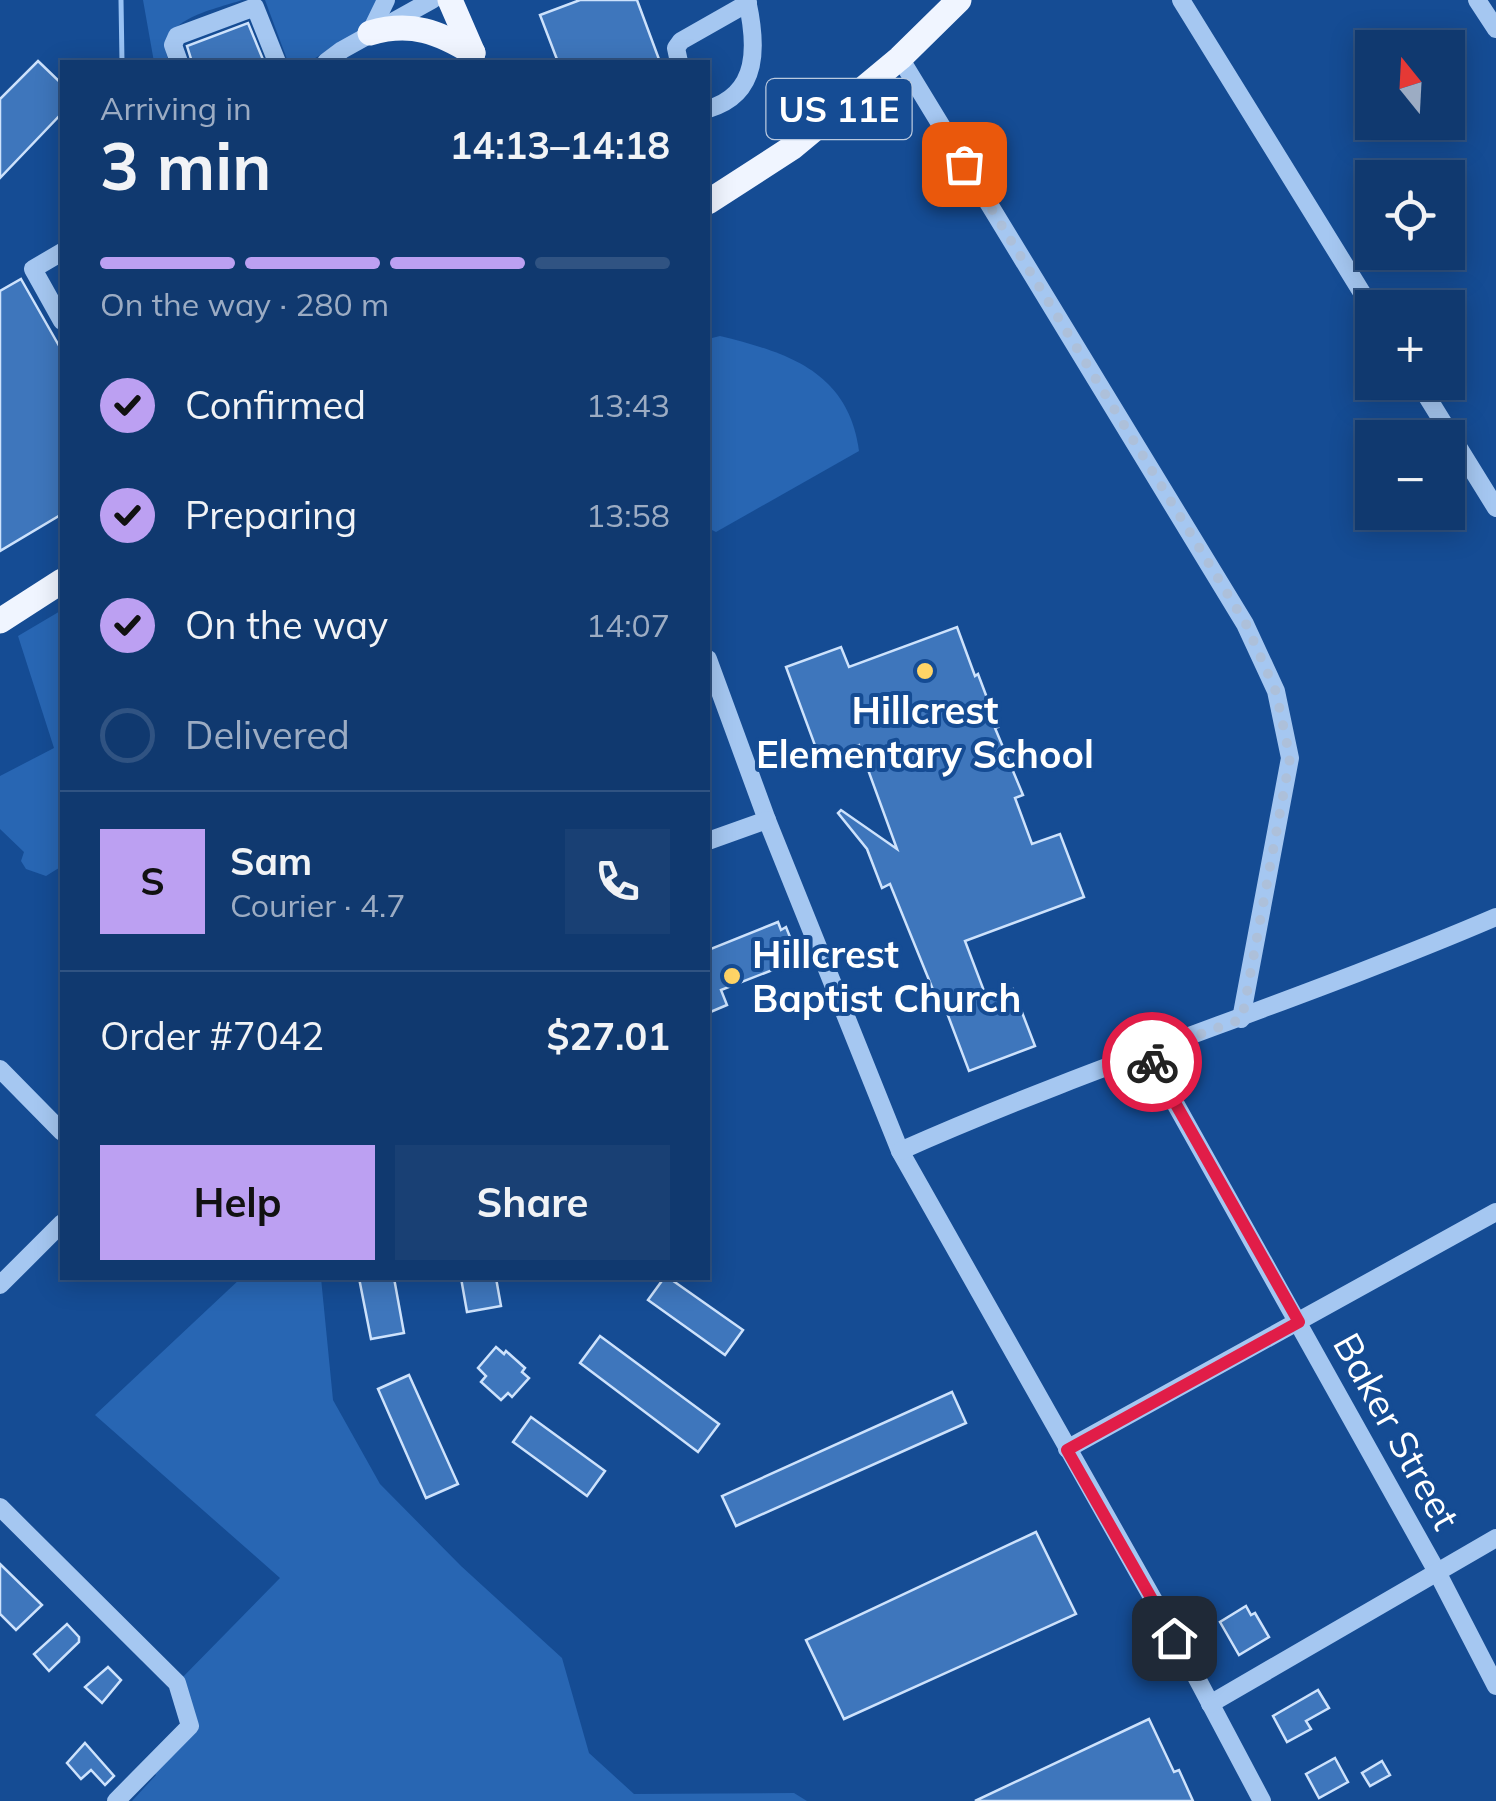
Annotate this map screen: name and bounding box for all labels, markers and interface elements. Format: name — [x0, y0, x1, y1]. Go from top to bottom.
north arrow — [1355, 30, 1465, 140]
map controls — [1355, 30, 1465, 530]
road number: US 11E — [766, 79, 912, 139]
text: Arriving in — [100, 88, 252, 128]
text: 14:13–14:18 — [450, 121, 670, 169]
pin — [922, 122, 1007, 207]
text: 3 min — [100, 125, 271, 206]
icon: bag — [937, 137, 992, 192]
button: locate — [1355, 160, 1465, 270]
text: On the way · 280 m — [100, 284, 389, 324]
button: + — [1355, 290, 1465, 400]
icon: check — [100, 378, 155, 433]
text: Confirmed — [185, 381, 366, 429]
text: 13:43 — [586, 385, 670, 425]
button: − — [1355, 420, 1465, 530]
icon: check — [100, 488, 155, 543]
text: Preparing — [185, 491, 357, 539]
text: 13:58 — [586, 495, 670, 535]
icon: check — [100, 598, 155, 653]
text: On the way — [185, 601, 388, 649]
text: 14:07 — [586, 605, 670, 645]
marker: Hillcrest Elementary School — [914, 660, 936, 682]
place label: Hillcrest Elementary School — [756, 686, 1094, 778]
text: Delivered — [185, 711, 350, 759]
button: phone — [565, 829, 670, 934]
text: Sam — [230, 837, 312, 885]
text: S — [140, 857, 165, 905]
text: Courier · 4.7 — [230, 885, 406, 925]
place label: Hillcrest Baptist Church — [752, 930, 1021, 1022]
marker: Hillcrest Baptist Church — [721, 965, 743, 987]
text: Order #7042 — [100, 1012, 324, 1060]
text: $27.01 — [547, 1012, 670, 1060]
courier — [1102, 1012, 1202, 1112]
icon: bike — [1125, 1035, 1180, 1090]
button: Help — [100, 1145, 375, 1260]
button: Share — [395, 1145, 670, 1260]
street label: Baker Street — [1323, 1324, 1471, 1538]
pin — [1132, 1596, 1217, 1681]
icon: home — [1147, 1611, 1202, 1666]

